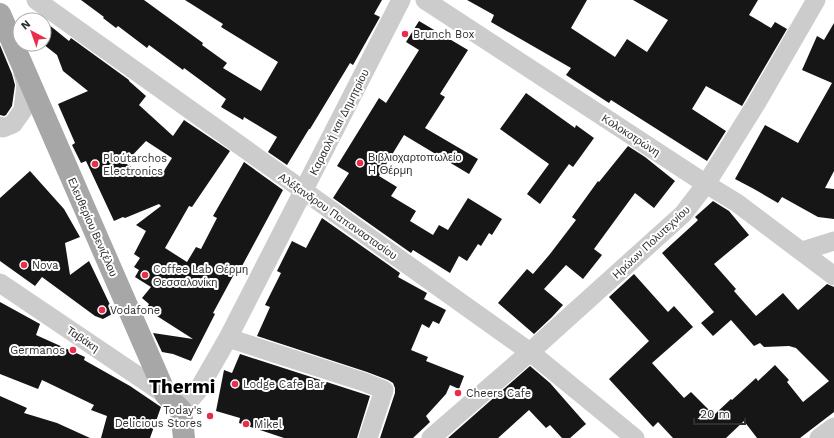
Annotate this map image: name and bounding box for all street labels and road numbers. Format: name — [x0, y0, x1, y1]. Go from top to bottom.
street label: Καραολή και Δημητρίου — [307, 67, 372, 177]
street label: Κολοκοτρώνη — [599, 112, 662, 159]
street label: Αλέξανδρου Παπαναστασίου — [276, 170, 400, 262]
street label: Ελευθερίου Βενιζέλου — [65, 176, 120, 279]
street label: Ηρώων Πολυτεχνίου — [610, 203, 693, 282]
street label: Ταβάκη — [64, 324, 101, 355]

